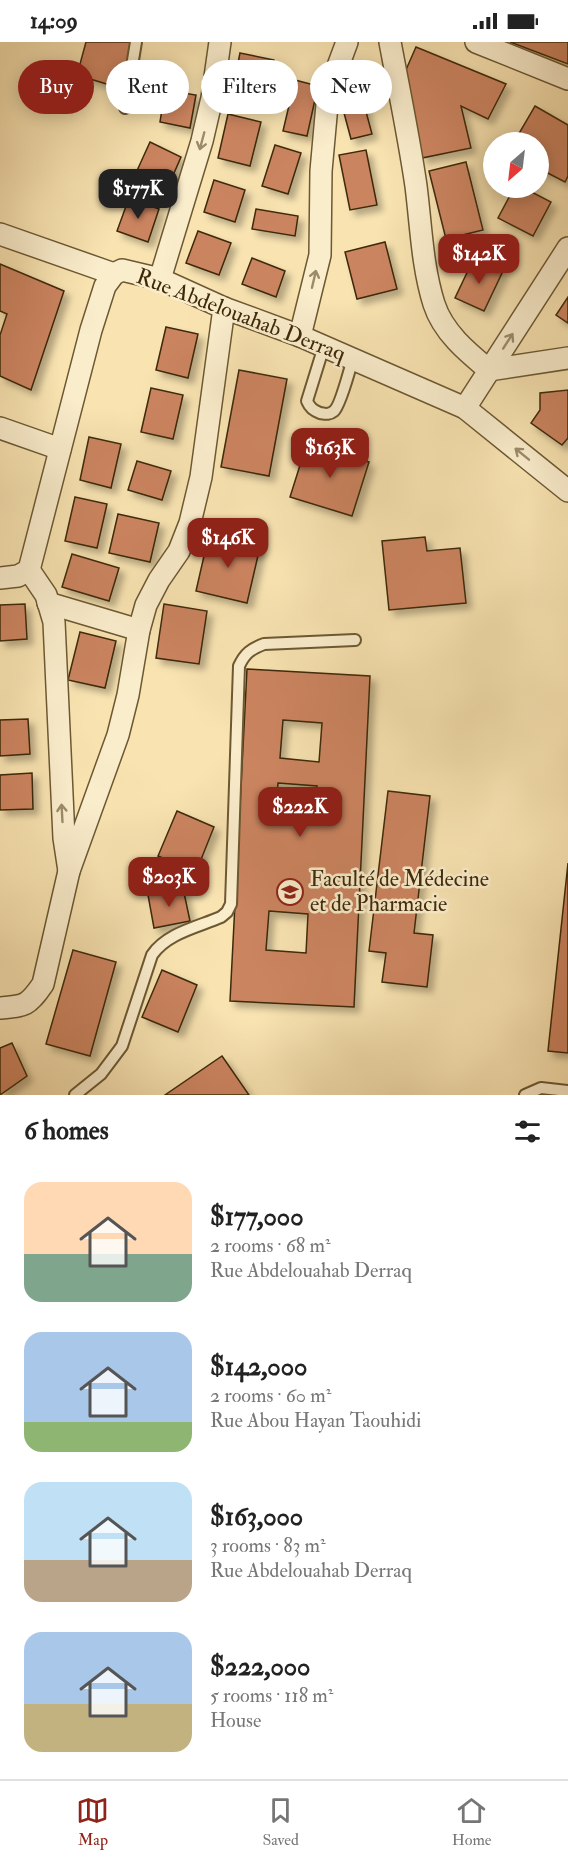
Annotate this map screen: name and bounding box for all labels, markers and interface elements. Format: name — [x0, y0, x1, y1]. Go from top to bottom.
text: 14:09 — [30, 7, 78, 35]
chip: Buy — [18, 60, 94, 114]
chip: Rent — [106, 60, 189, 114]
chip: Filters — [201, 60, 298, 114]
chip: New — [310, 60, 392, 114]
one-way arrow — [196, 131, 207, 150]
north arrow — [483, 132, 549, 198]
map controls — [483, 132, 549, 198]
pin: $177K — [96, 169, 180, 220]
text: $177K — [113, 176, 163, 201]
pin: $142K — [437, 234, 521, 285]
text: $142K — [452, 241, 506, 266]
street label: Rue Abdelouahab Derraq — [132, 262, 350, 368]
one-way arrow — [309, 270, 321, 289]
one-way arrow — [502, 333, 514, 350]
pin: $163K — [288, 428, 372, 479]
text: $163K — [305, 435, 355, 460]
one-way arrow — [514, 448, 530, 461]
pin: $146K — [186, 518, 270, 569]
text: $146K — [201, 525, 255, 550]
pin: $222K — [258, 787, 342, 838]
text: $222K — [272, 794, 328, 819]
one-way arrow — [57, 804, 68, 824]
pin: $203K — [127, 857, 211, 908]
text: $203K — [142, 864, 196, 889]
place label: Faculté de Médecine et de Pharmacie — [310, 865, 489, 918]
school or university icon: Faculté de Médecine et de Pharmacie — [275, 877, 305, 907]
text: 6 homes — [24, 1115, 109, 1147]
icon: filters — [511, 1115, 544, 1148]
text: $177,000 — [210, 1201, 304, 1233]
icon: home — [72, 1206, 144, 1278]
text: 2 rooms · 68 m² — [210, 1233, 331, 1258]
text: Rue Abdelouahab Derraq — [210, 1258, 412, 1283]
text: $142,000 — [210, 1351, 307, 1383]
icon: home — [72, 1356, 144, 1428]
text: 2 rooms · 60 m² — [210, 1383, 331, 1408]
text: Rue Abou Hayan Taouhidi — [210, 1408, 421, 1433]
text: $163,000 — [210, 1501, 303, 1533]
icon: home — [72, 1506, 144, 1578]
text: 3 rooms · 83 m² — [210, 1533, 326, 1558]
text: Rue Abdelouahab Derraq — [210, 1558, 412, 1583]
text: $222,000 — [210, 1651, 310, 1683]
icon: home — [72, 1656, 144, 1728]
text: 5 rooms · 118 m² — [210, 1683, 333, 1708]
text: House — [210, 1708, 261, 1733]
tab: Map — [76, 1794, 109, 1850]
tab: Saved — [262, 1794, 299, 1850]
tab: Home — [452, 1794, 492, 1850]

